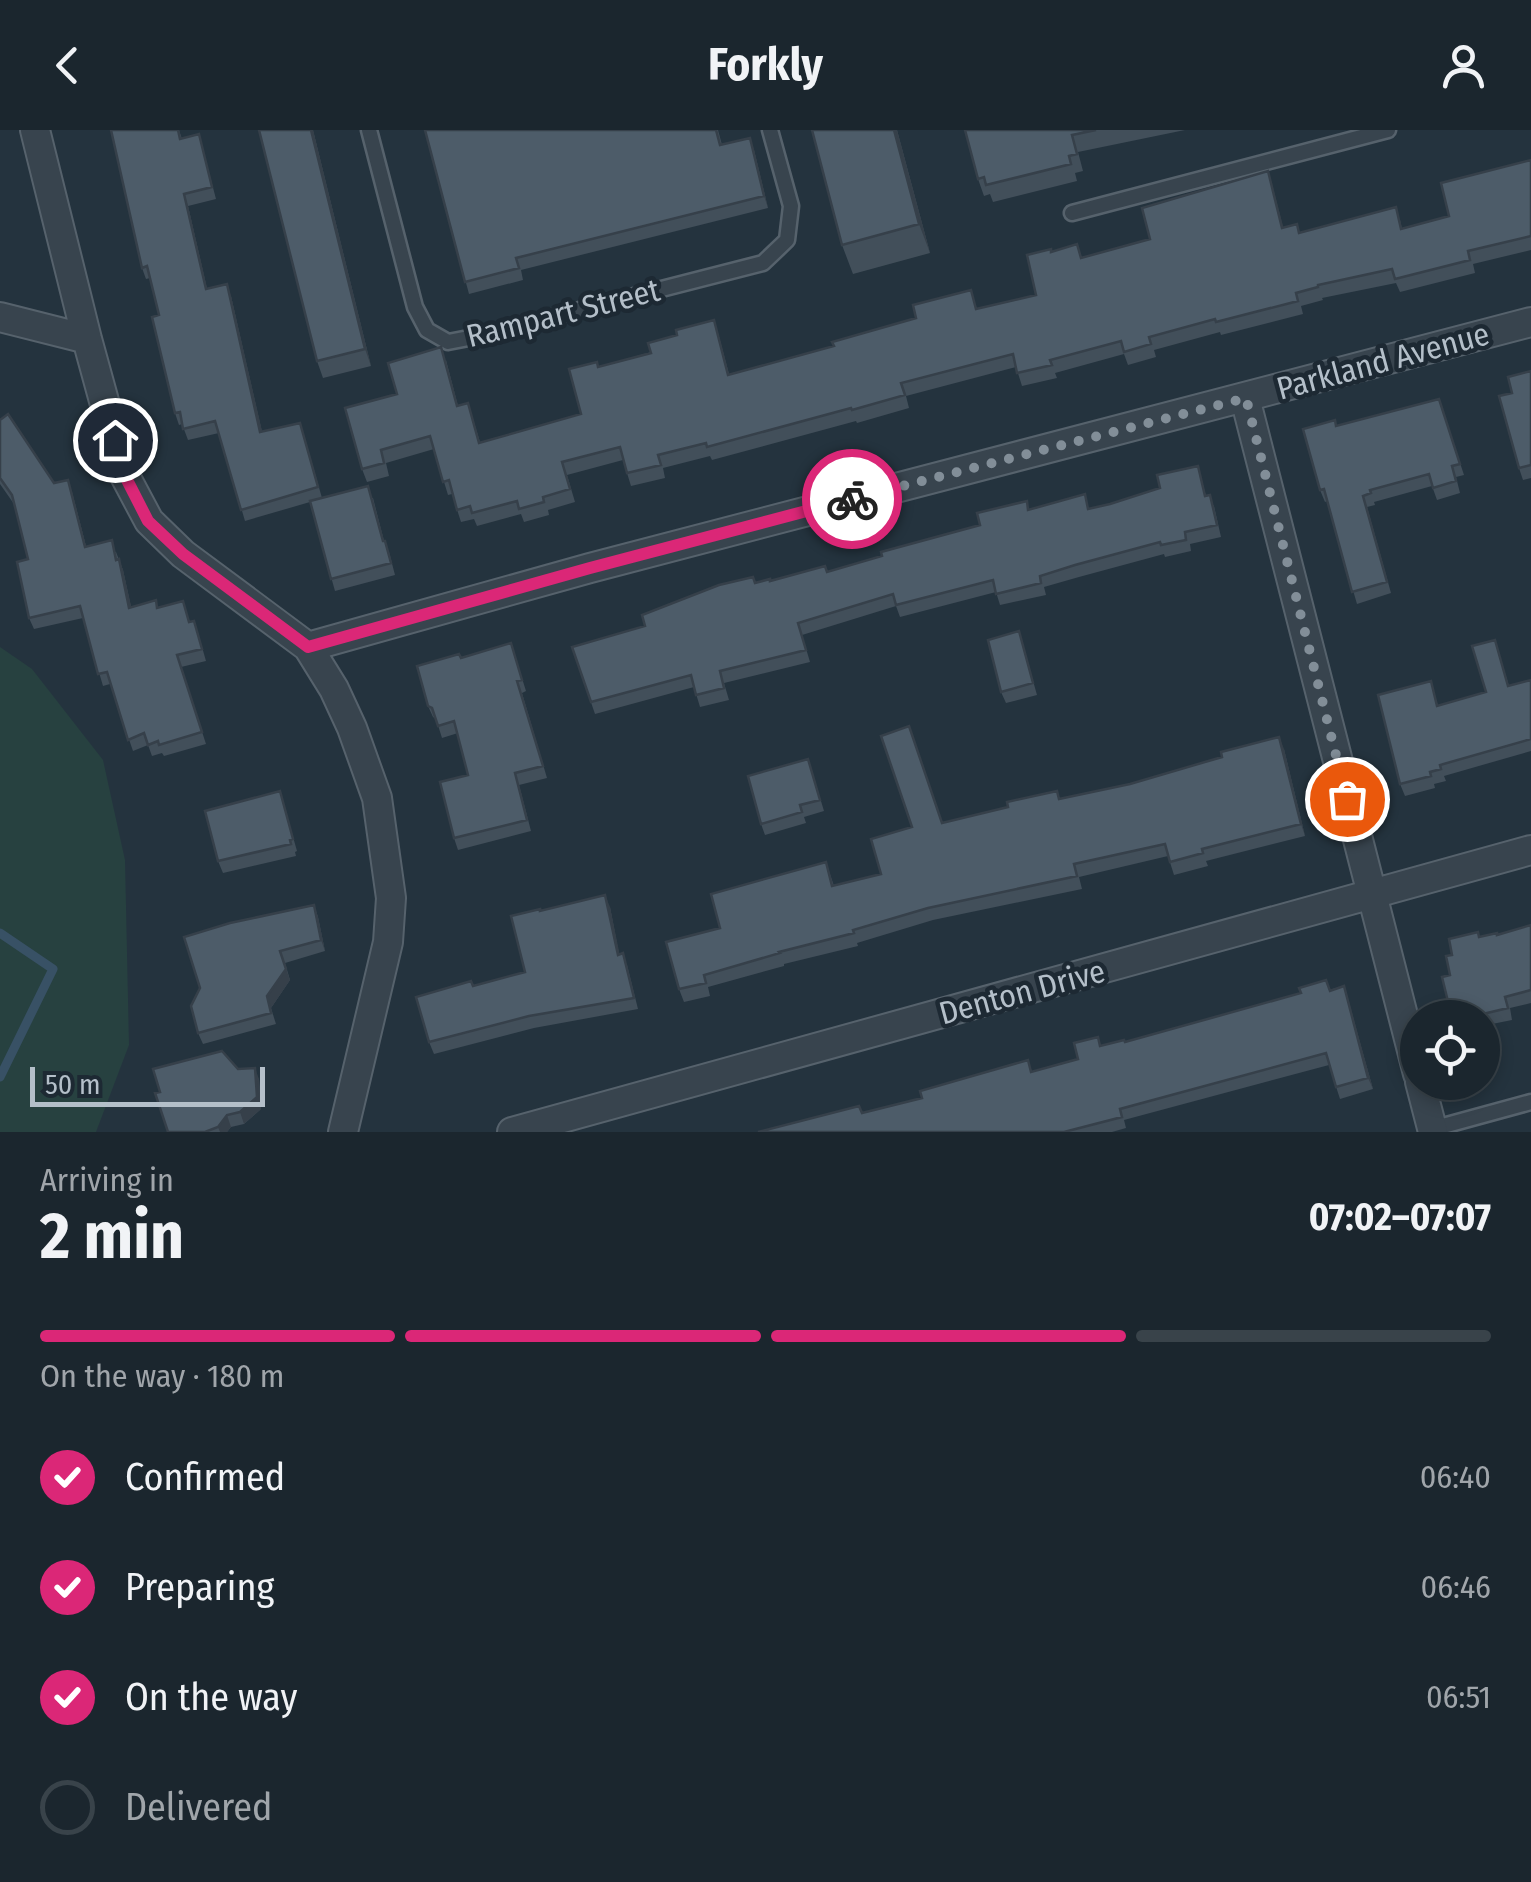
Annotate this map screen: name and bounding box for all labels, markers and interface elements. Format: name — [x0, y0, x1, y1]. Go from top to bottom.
icon: back — [40, 38, 95, 93]
text: Forkly — [708, 38, 823, 92]
icon: person — [1436, 38, 1491, 93]
street label: Rampart Street — [463, 271, 664, 355]
street label: Parkland Avenue — [1273, 314, 1493, 408]
pin — [73, 398, 158, 483]
icon: home — [88, 413, 143, 468]
courier — [802, 449, 902, 549]
icon: bike — [825, 472, 880, 527]
pin — [1305, 757, 1390, 842]
icon: bag — [1320, 772, 1375, 827]
street label: Denton Drive — [935, 952, 1109, 1032]
map controls — [1400, 1000, 1500, 1100]
button: locate — [1400, 1000, 1500, 1100]
scale bar — [30, 1062, 265, 1106]
text: 50 m — [45, 1068, 101, 1101]
text: Arriving in — [40, 1161, 174, 1199]
text: 07:02–07:07 — [1309, 1194, 1491, 1240]
text: 2 min — [40, 1197, 184, 1275]
text: On the way · 180 m — [40, 1357, 284, 1395]
icon: check — [40, 1450, 95, 1505]
text: Confirmed — [125, 1454, 285, 1500]
text: 06:40 — [1420, 1458, 1491, 1496]
icon: check — [40, 1560, 95, 1615]
text: Preparing — [125, 1564, 274, 1610]
text: 06:46 — [1420, 1568, 1491, 1606]
icon: check — [40, 1670, 95, 1725]
text: On the way — [125, 1674, 297, 1720]
text: 06:51 — [1426, 1678, 1491, 1716]
text: Delivered — [125, 1784, 272, 1830]

